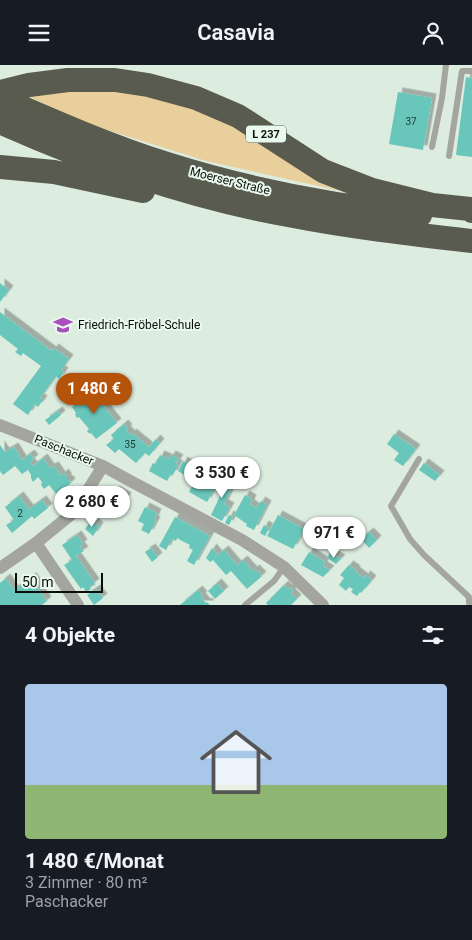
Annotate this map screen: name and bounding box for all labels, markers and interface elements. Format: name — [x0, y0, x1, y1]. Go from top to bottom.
icon: menu — [25, 19, 53, 47]
icon: person — [419, 19, 447, 47]
text: Casavia — [197, 20, 275, 45]
house number: 37 — [405, 116, 417, 127]
road number: L 237 — [246, 126, 286, 143]
street label: Moerser Straße — [188, 164, 272, 198]
school or university icon: Friedrich-Fröbel-Schule — [52, 314, 74, 336]
place label: Friedrich-Fröbel-Schule — [78, 318, 200, 332]
pin: 1 480 € — [48, 373, 140, 415]
text: 1 480 € — [67, 379, 121, 398]
street label: Paschacker — [32, 432, 96, 468]
house number: 35 — [124, 439, 136, 450]
pin: 3 530 € — [176, 457, 268, 499]
text: 3 530 € — [195, 463, 249, 482]
pin: 2 680 € — [46, 485, 138, 528]
text: 2 680 € — [65, 492, 119, 511]
house number: 2 — [17, 508, 23, 519]
pin: 971 € — [299, 517, 369, 559]
text: 971 € — [314, 523, 354, 542]
scale bar — [15, 570, 102, 593]
text: 50 m — [22, 574, 54, 590]
icon: filters — [419, 621, 447, 649]
text: 4 Objekte — [25, 623, 115, 647]
icon: home — [191, 717, 281, 807]
text: 1 480 €/Monat — [25, 849, 164, 873]
text: 3 Zimmer · 80 m² — [25, 873, 147, 892]
text: Paschacker — [25, 892, 108, 911]

